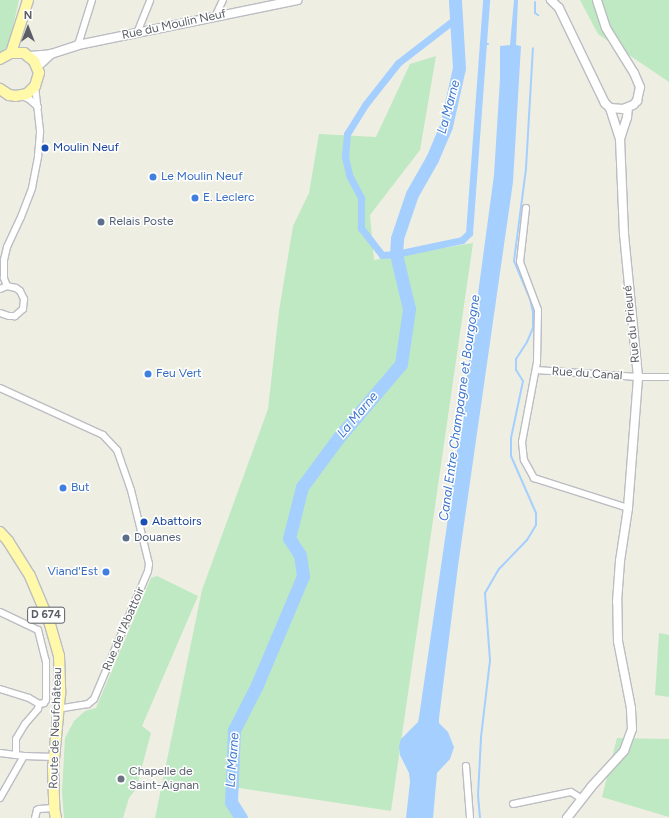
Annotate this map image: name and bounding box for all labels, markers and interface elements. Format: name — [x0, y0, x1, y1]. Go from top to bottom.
street label: Rue du Moulin Neuf — [121, 7, 227, 43]
north arrow — [8, 8, 48, 48]
text: N — [24, 9, 32, 22]
water label: La Marne — [434, 78, 464, 136]
place label: Moulin Neuf — [53, 141, 119, 155]
marker: Moulin Neuf — [40, 143, 50, 153]
place label: Le Moulin Neuf — [161, 170, 243, 184]
marker: Le Moulin Neuf — [148, 172, 158, 182]
place label: E. Leclerc — [203, 191, 255, 205]
marker: E. Leclerc — [190, 193, 200, 203]
place label: Relais Poste — [109, 215, 174, 229]
marker: Relais Poste — [96, 217, 106, 227]
street label: Rue du Prieuré — [621, 284, 643, 364]
water label: Canal Entre Champagne et Bourgogne — [436, 294, 484, 522]
street label: Rue du Canal — [551, 364, 623, 384]
place label: Feu Vert — [156, 367, 202, 381]
marker: Feu Vert — [143, 369, 153, 379]
water label: La Marne — [334, 389, 382, 441]
place label: But — [71, 481, 90, 495]
marker: But — [58, 483, 68, 493]
place label: Abattoirs — [152, 515, 202, 529]
marker: Abattoirs — [139, 517, 149, 527]
place label: Douanes — [134, 531, 181, 545]
marker: Douanes — [121, 533, 131, 543]
place label: Viand'Est — [47, 565, 98, 579]
marker: Viand'Est — [101, 567, 111, 577]
street label: Rue de l'Abattoir — [100, 585, 148, 673]
road number: D 674 — [27, 606, 65, 624]
street label: Route de Neufchâteau — [47, 667, 65, 789]
water label: La Marne — [223, 732, 243, 788]
place label: Chapelle de Saint-Aignan — [129, 765, 199, 793]
marker: Chapelle de Saint-Aignan — [116, 774, 126, 784]

